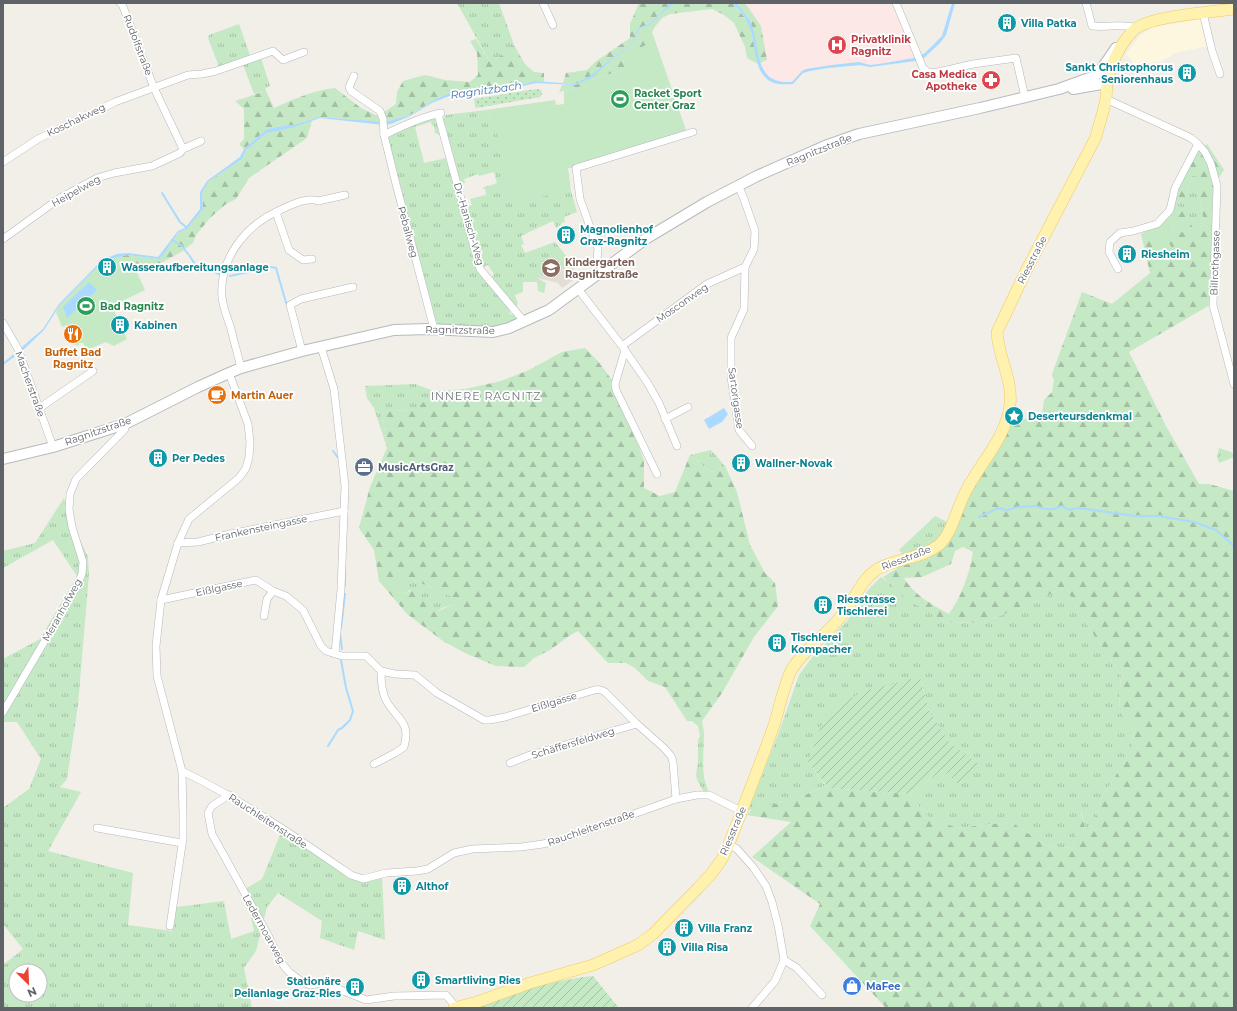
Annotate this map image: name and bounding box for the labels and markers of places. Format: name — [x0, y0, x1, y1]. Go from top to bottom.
building icon: Villa Patka — [996, 12, 1018, 34]
place label: Villa Patka — [1020, 17, 1077, 30]
place label: Privatklinik Ragnitz — [851, 33, 911, 58]
hospital icon: Privatklinik Ragnitz — [826, 34, 848, 56]
place label: Sankt Christophorus Seniorenhaus — [1065, 61, 1174, 86]
building icon: Sankt Christophorus Seniorenhaus — [1176, 62, 1198, 84]
place label: Casa Medica Apotheke — [911, 68, 977, 93]
pharmacy icon: Casa Medica Apotheke — [980, 69, 1002, 91]
place label: Racket Sport Center Graz — [634, 87, 702, 112]
sports icon: Racket Sport Center Graz — [609, 88, 631, 110]
place label: Magnolienhof Graz-Ragnitz — [580, 223, 654, 248]
building icon: Magnolienhof Graz-Ragnitz — [555, 224, 577, 246]
building icon: Riesheim — [1116, 243, 1138, 265]
place label: Riesheim — [1141, 248, 1190, 261]
building icon: Wasseraufbereitungsanlage — [96, 256, 118, 278]
place label: Kindergarten Ragnitzstraße — [565, 256, 638, 281]
school or university icon: Kindergarten Ragnitzstraße — [540, 257, 562, 279]
place label: Wasseraufbereitungsanlage — [121, 261, 269, 274]
sports icon: Bad Ragnitz — [75, 295, 97, 317]
place label: Bad Ragnitz — [100, 300, 164, 313]
building icon: Kabinen — [109, 314, 131, 336]
place label: Kabinen — [134, 319, 178, 332]
restaurant icon: Buffet Bad Ragnitz — [62, 323, 84, 345]
place label: Buffet Bad Ragnitz — [45, 346, 101, 371]
cafe icon: Martin Auer — [206, 384, 228, 406]
place label: Martin Auer — [231, 389, 294, 402]
place icon: Deserteursdenkmal — [1003, 405, 1025, 427]
place label: Deserteursdenkmal — [1028, 410, 1132, 423]
building icon: Per Pedes — [147, 447, 169, 469]
place label: Per Pedes — [172, 452, 225, 465]
building icon: Wallner-Novak — [730, 452, 752, 474]
office icon: MusicArtsGraz — [353, 456, 375, 478]
place label: Wallner-Novak — [755, 457, 833, 470]
place label: MusicArtsGraz — [378, 461, 454, 474]
place label: Riesstrasse Tischlerei — [837, 593, 896, 618]
building icon: Riesstrasse Tischlerei — [812, 594, 834, 616]
place label: Tischlerei Kompacher — [791, 631, 852, 656]
building icon: Tischlerei Kompacher — [766, 632, 788, 654]
building icon: Althof — [391, 875, 413, 897]
place label: Althof — [415, 880, 450, 893]
building icon: Villa Franz — [673, 917, 695, 939]
place label: Villa Franz — [697, 922, 753, 935]
building icon: Villa Risa — [656, 936, 678, 958]
place label: Villa Risa — [680, 941, 728, 954]
building icon: Smartliving Ries — [410, 969, 432, 991]
place label: Smartliving Ries — [435, 974, 521, 987]
place label: Stationäre Peilanlage Graz-Ries — [234, 975, 342, 1000]
shop icon: MaFee — [841, 975, 863, 997]
building icon: Stationäre Peilanlage Graz-Ries — [344, 976, 366, 998]
place label: MaFee — [866, 980, 901, 993]

